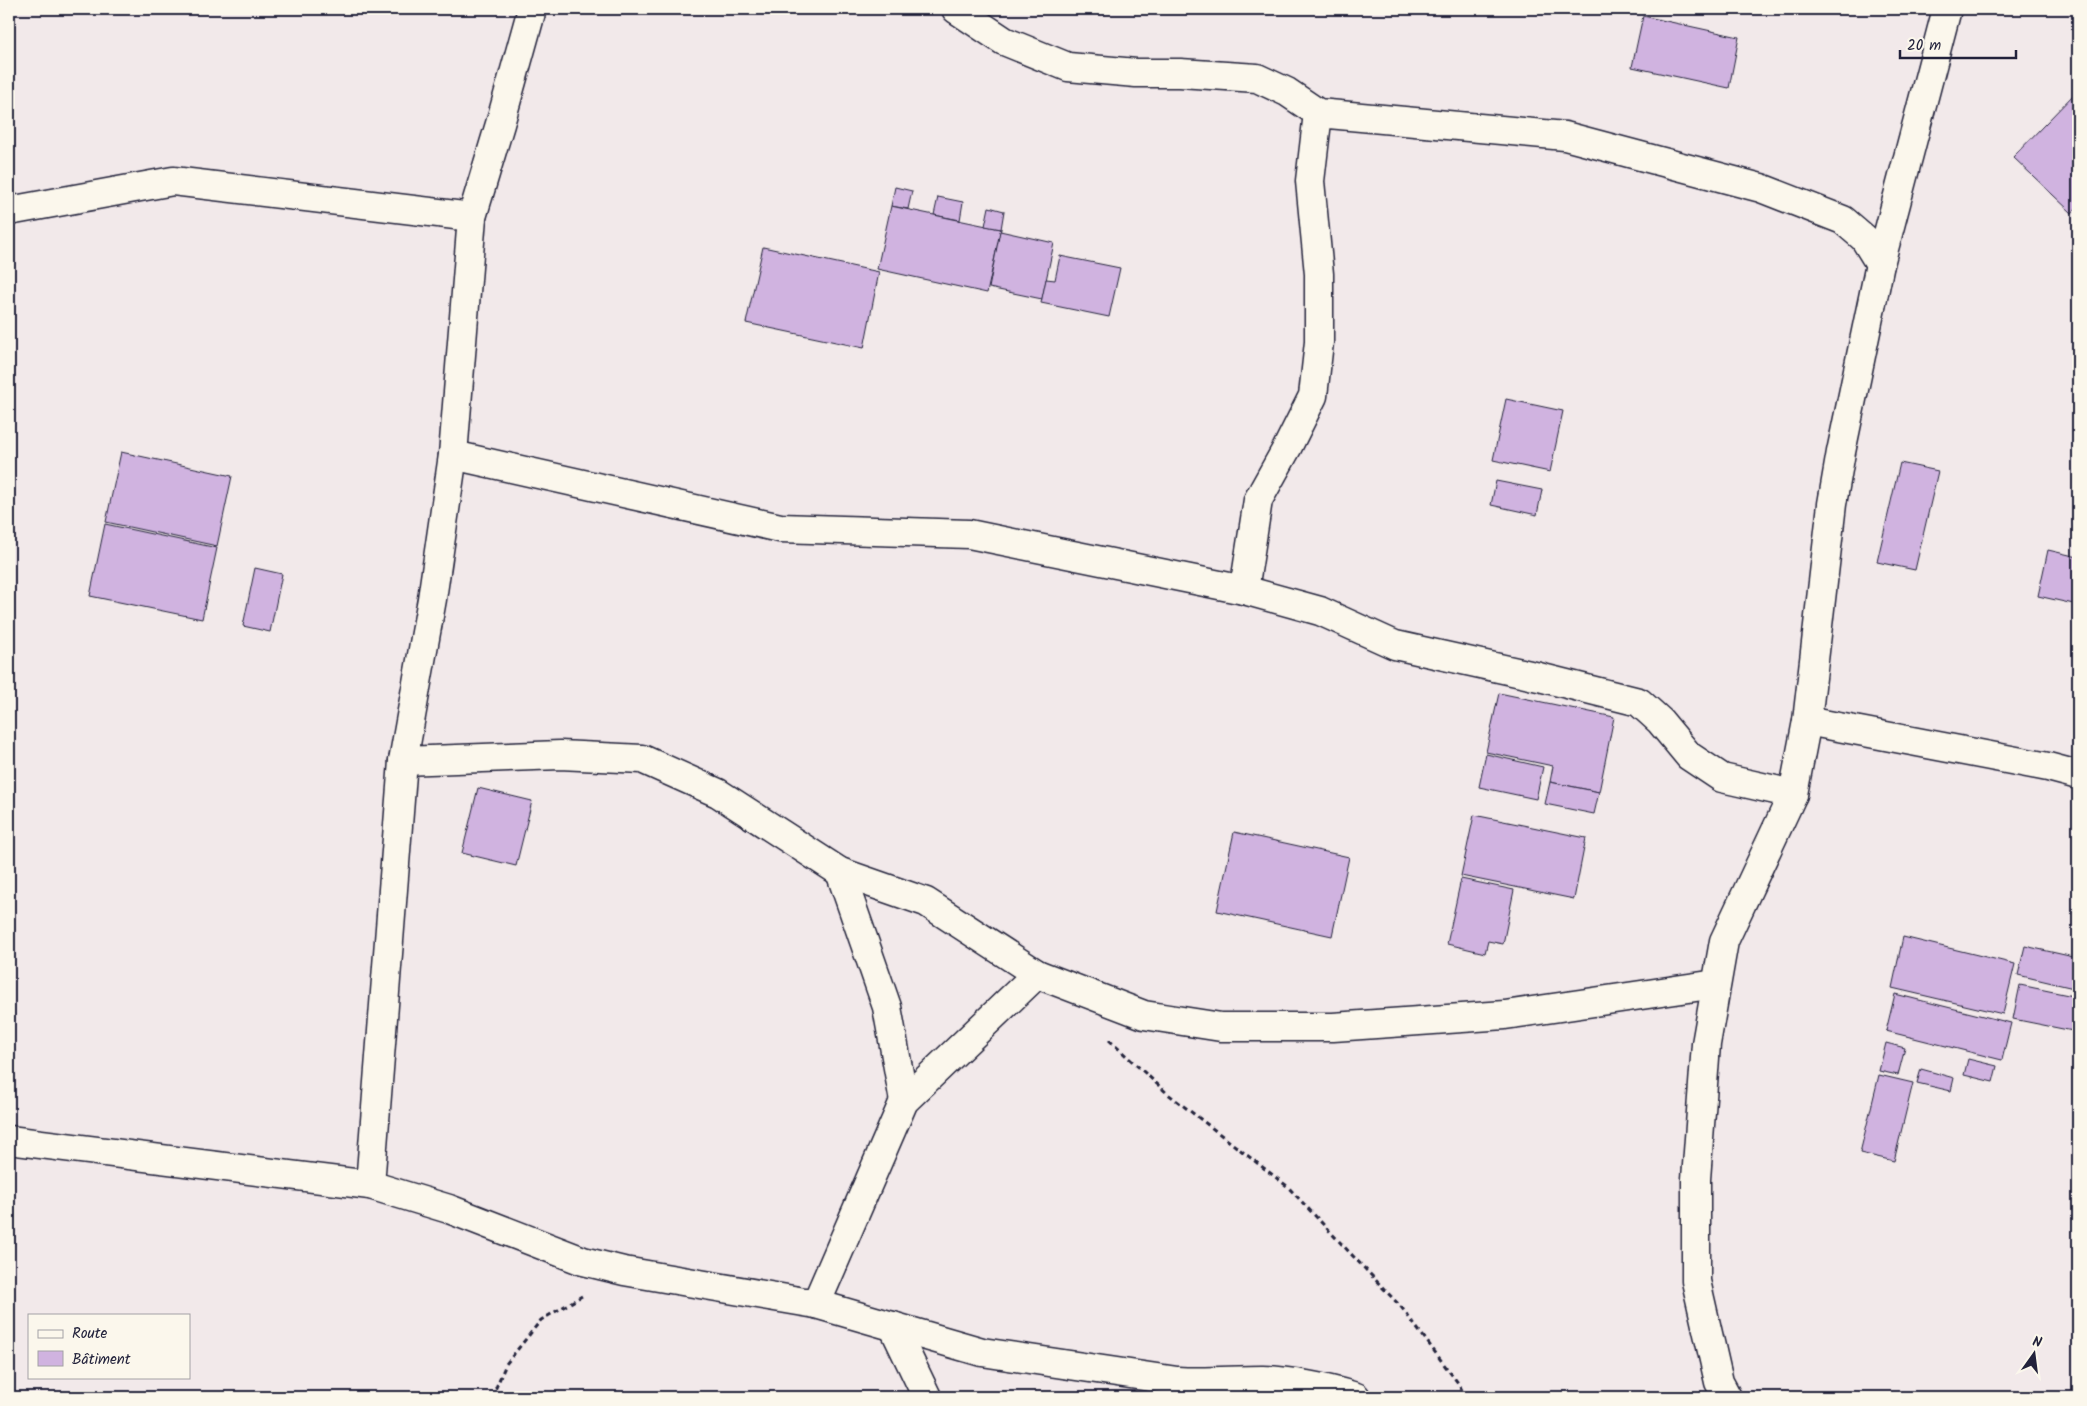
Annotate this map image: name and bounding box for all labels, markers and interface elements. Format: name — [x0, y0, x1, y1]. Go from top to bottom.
scale bar — [1900, 28, 2016, 60]
text: 20 m — [1907, 34, 1941, 58]
legend — [28, 1314, 190, 1378]
text: Route — [72, 1322, 108, 1346]
north arrow — [2010, 1328, 2060, 1378]
text: N — [2030, 1331, 2044, 1354]
text: Bâtiment — [72, 1348, 131, 1372]

